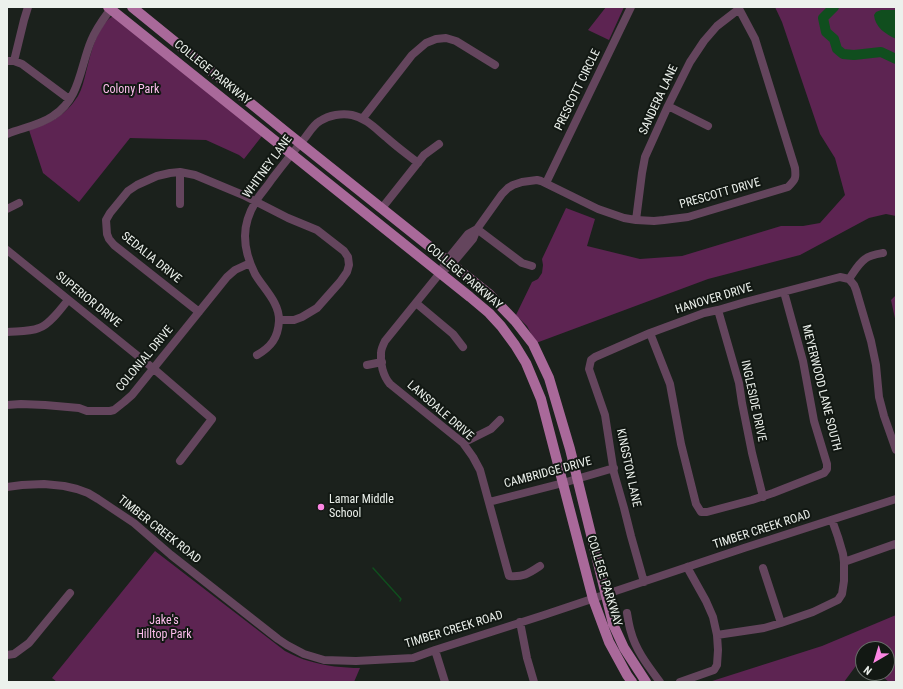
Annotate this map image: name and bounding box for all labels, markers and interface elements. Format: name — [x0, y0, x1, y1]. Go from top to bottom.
street label: COLLEGE PARKWAY — [171, 38, 253, 108]
street label: PRESCOTT CIRCLE — [552, 47, 604, 133]
street label: SANDERA LANE — [637, 63, 681, 137]
park label: Colony Park — [103, 83, 159, 97]
street label: WHITNEY LANE — [240, 133, 296, 201]
street label: PRESCOTT DRIVE — [678, 176, 762, 212]
street label: SEDALIA DRIVE — [118, 229, 184, 287]
street label: COLLEGE PARKWAY — [423, 241, 505, 313]
street label: SUPERIOR DRIVE — [52, 269, 124, 331]
street label: HANOVER DRIVE — [674, 280, 754, 318]
street label: COLONIAL DRIVE — [113, 323, 177, 395]
street label: MEYERWOOD LANE SOUTH — [798, 323, 844, 453]
street label: INGLESIDE DRIVE — [737, 359, 769, 443]
street label: LANSDALE DRIVE — [404, 378, 476, 444]
street label: KINGSTON LANE — [613, 427, 643, 509]
street label: CAMBRIDGE DRIVE — [503, 454, 593, 492]
street label: TIMBER CREEK ROAD — [115, 493, 203, 567]
place label: Lamar Middle School — [329, 493, 394, 521]
marker: Lamar Middle School — [316, 502, 326, 512]
street label: TIMBER CREEK ROAD — [711, 507, 813, 553]
street label: COLLEGE PARKWAY — [583, 534, 625, 628]
street label: TIMBER CREEK ROAD — [403, 608, 505, 652]
park label: Jake's Hilltop Park — [136, 614, 192, 642]
north arrow — [855, 641, 895, 681]
text: N — [861, 663, 875, 677]

